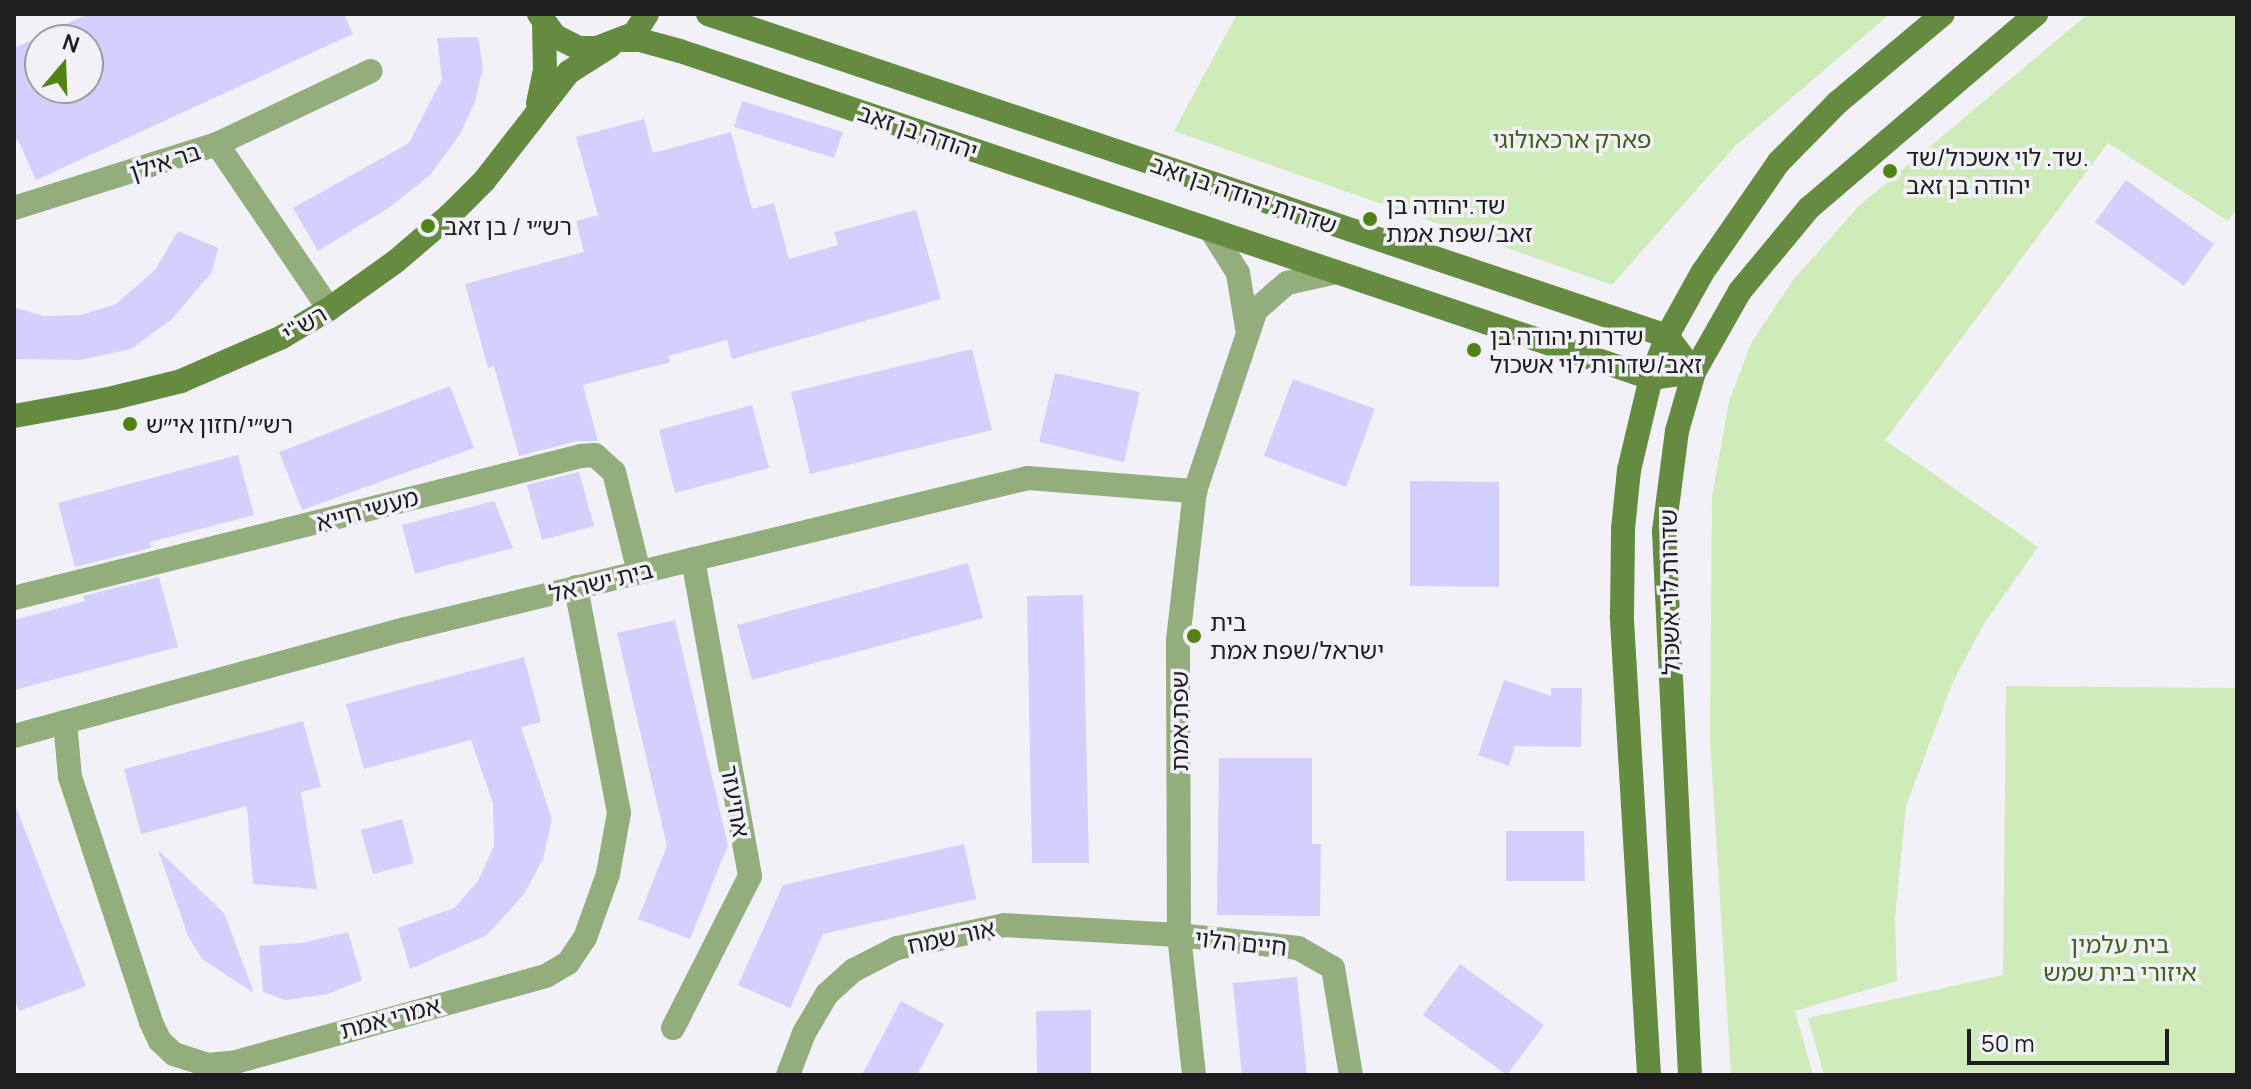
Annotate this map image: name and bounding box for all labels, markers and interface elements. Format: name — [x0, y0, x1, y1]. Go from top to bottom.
north arrow — [24, 24, 104, 104]
text: N — [59, 26, 84, 60]
street label: יהודה בן זאב — [854, 97, 982, 165]
park label: פארק ארכאולוגי — [1492, 125, 1652, 153]
street label: בר אילן — [126, 136, 204, 186]
place label: שד. לוי אשכול/שד. יהודה בן זאב — [1906, 143, 2089, 199]
street label: שדרות יהודה בן זאב — [1147, 149, 1341, 239]
marker: שד. לוי אשכול/שד. יהודה בן זאב — [1881, 162, 1899, 180]
place label: שד.יהודה בן זאב/שפת אמת — [1386, 191, 1533, 247]
marker: שד.יהודה בן זאב/שפת אמת — [1361, 210, 1379, 228]
place label: רש״י / בן זאב — [444, 212, 572, 240]
marker: רש״י / בן זאב — [419, 217, 437, 235]
street label: רש"י — [277, 299, 331, 347]
place label: שדרות יהודה בן זאב/שדרות לוי אשכול — [1490, 322, 1702, 378]
marker: שדרות יהודה בן זאב/שדרות לוי אשכול — [1465, 341, 1483, 359]
place label: רש״י/חזון אי״ש — [146, 410, 293, 438]
marker: רש״י/חזון אי״ש — [121, 415, 139, 433]
street label: מעשי חייא — [313, 482, 421, 536]
street label: שדרות לוי אשכול — [1653, 509, 1685, 675]
street label: בית ישראל — [546, 554, 656, 608]
place label: בית ישראל/שפת אמת — [1210, 608, 1384, 664]
marker: בית ישראל/שפת אמת — [1185, 627, 1203, 645]
street label: שפת אמת — [1165, 671, 1193, 771]
street label: אחיעזר — [715, 763, 757, 839]
street label: אור שמח — [905, 913, 997, 959]
street label: חיים הלוי — [1194, 923, 1288, 961]
park label: בית עלמין איזורי בית שמש — [2043, 930, 2197, 986]
street label: אמרי אמת — [337, 990, 443, 1044]
scale bar — [1971, 1013, 2173, 1063]
text: 50 m — [1981, 1026, 2035, 1059]

